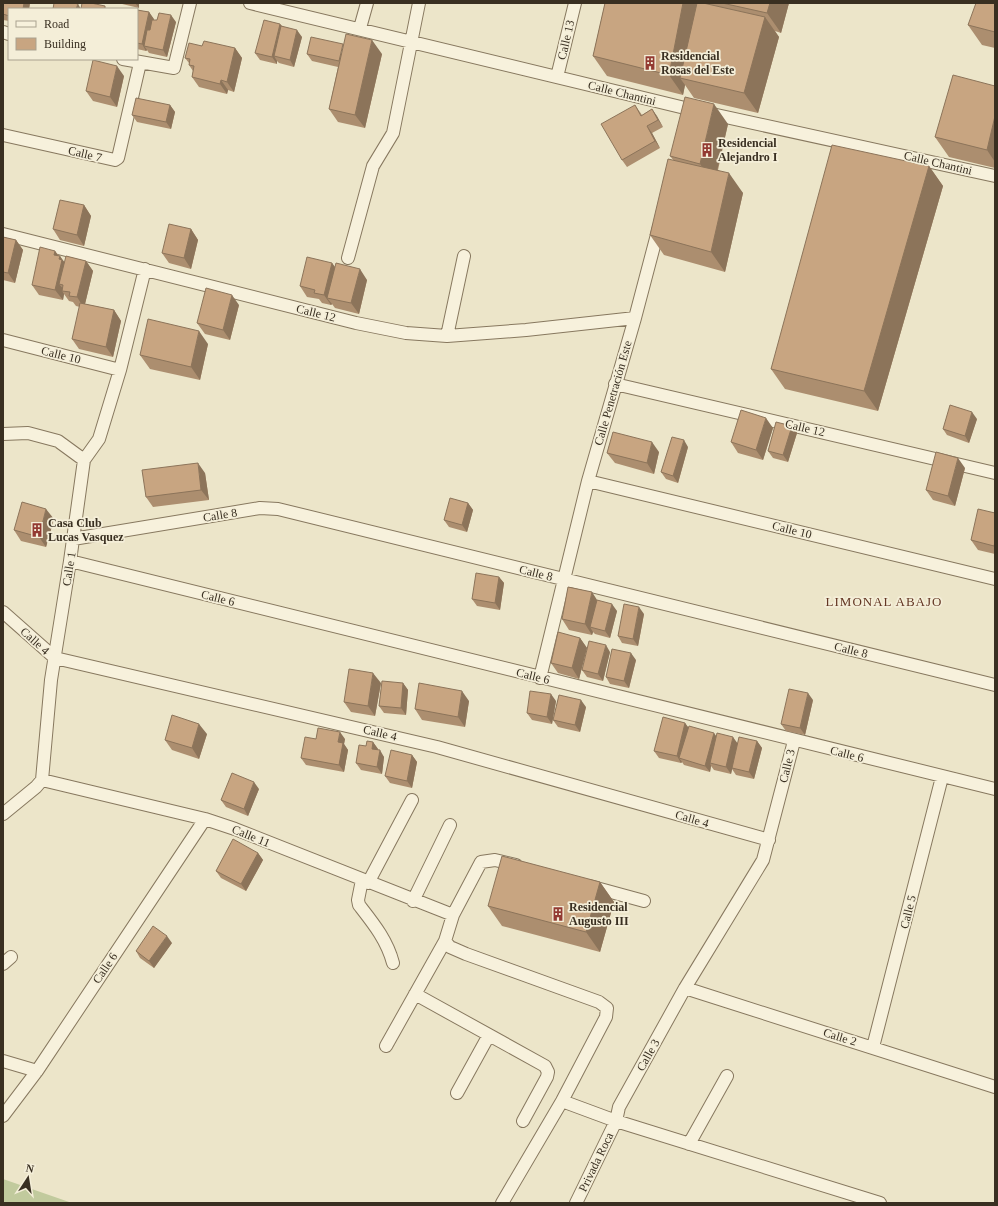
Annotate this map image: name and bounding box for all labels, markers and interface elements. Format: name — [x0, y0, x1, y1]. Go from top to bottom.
legend — [8, 8, 138, 60]
text: Road — [44, 17, 69, 31]
street label: Calle 13 — [555, 19, 577, 61]
text: Building — [44, 37, 86, 51]
place label: Residencial Rosas del Este — [661, 49, 735, 77]
building icon: Residencial Rosas del Este — [642, 55, 658, 71]
street label: Calle Chantini — [587, 78, 658, 108]
place label: Residencial Alejandro I — [718, 136, 778, 164]
building icon: Residencial Alejandro I — [699, 142, 715, 158]
street label: Calle 7 — [67, 143, 103, 165]
street label: Calle Chantini — [902, 148, 974, 178]
street label: Calle 12 — [295, 301, 337, 325]
street label: Calle Penetración Este — [591, 339, 635, 447]
street label: Calle 10 — [40, 343, 82, 367]
street label: Calle 12 — [784, 417, 826, 439]
street label: Calle 8 — [202, 505, 238, 525]
place label: Casa Club Lucas Vasquez — [48, 516, 124, 544]
street label: Calle 10 — [771, 518, 813, 542]
building icon: Casa Club Lucas Vasquez — [29, 522, 45, 538]
street label: Calle 1 — [59, 551, 79, 587]
street label: Calle 8 — [518, 562, 554, 584]
street label: Calle 6 — [200, 587, 236, 609]
district label: LIMONAL ABAJO — [826, 594, 942, 609]
street label: Calle 4 — [18, 624, 52, 658]
street label: Calle 8 — [833, 639, 869, 661]
street label: Calle 6 — [515, 665, 551, 687]
street label: Calle 4 — [362, 722, 398, 744]
street label: Calle 6 — [829, 743, 865, 765]
street label: Calle 3 — [776, 748, 798, 784]
street label: Calle 4 — [674, 808, 710, 830]
street label: Calle 11 — [230, 822, 272, 850]
street label: Calle 5 — [897, 894, 919, 930]
place label: Residencial Augusto III — [569, 900, 629, 928]
building icon: Residencial Augusto III — [550, 906, 566, 922]
street label: Calle 6 — [90, 950, 120, 986]
street label: Calle 2 — [822, 1025, 858, 1049]
street label: Calle 3 — [634, 1037, 662, 1073]
street label: Privada Roca — [576, 1129, 617, 1194]
north arrow — [8, 1158, 48, 1198]
text: N — [25, 1162, 35, 1175]

